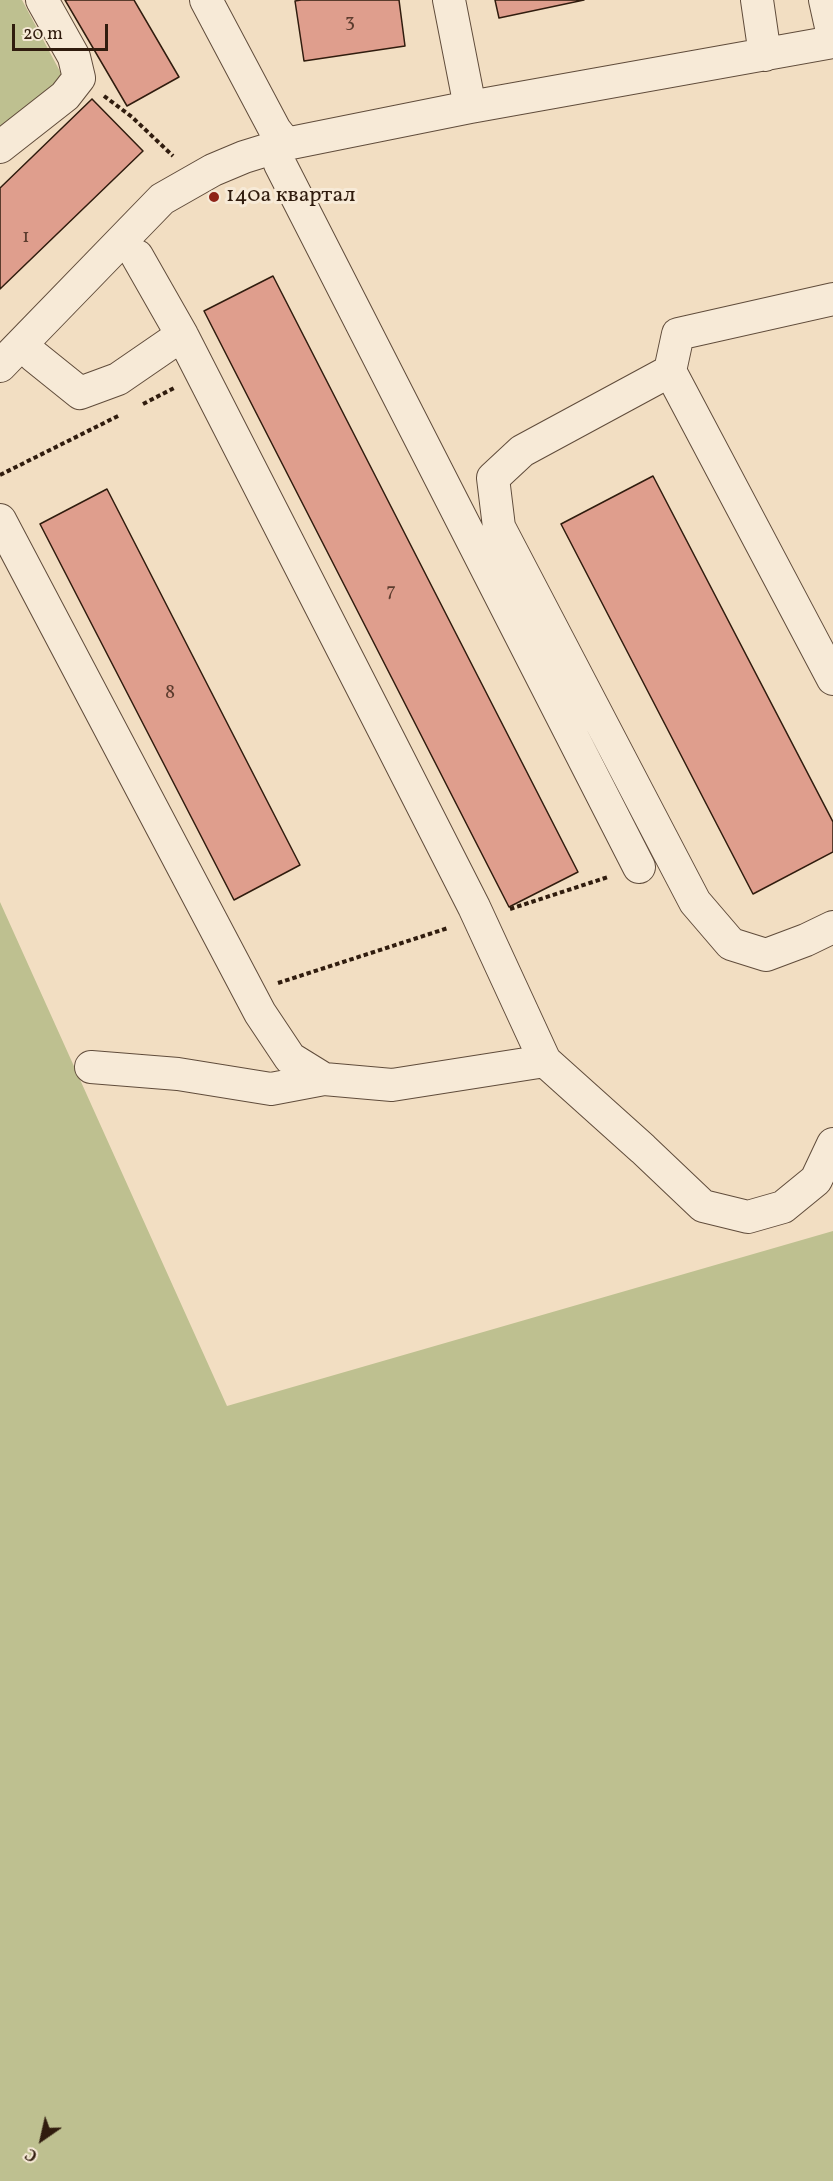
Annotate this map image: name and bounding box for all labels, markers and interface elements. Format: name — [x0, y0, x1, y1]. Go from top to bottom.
house number: 3 — [345, 11, 355, 35]
scale bar — [15, 12, 111, 50]
text: 20 m — [23, 22, 63, 47]
place label: 140а квартал — [226, 184, 355, 210]
marker: 140а квартал — [207, 190, 221, 204]
house number: 1 — [22, 226, 30, 250]
house number: 7 — [386, 580, 396, 604]
house number: 8 — [165, 682, 175, 706]
north arrow — [12, 2109, 72, 2169]
text: С — [22, 2142, 42, 2166]

